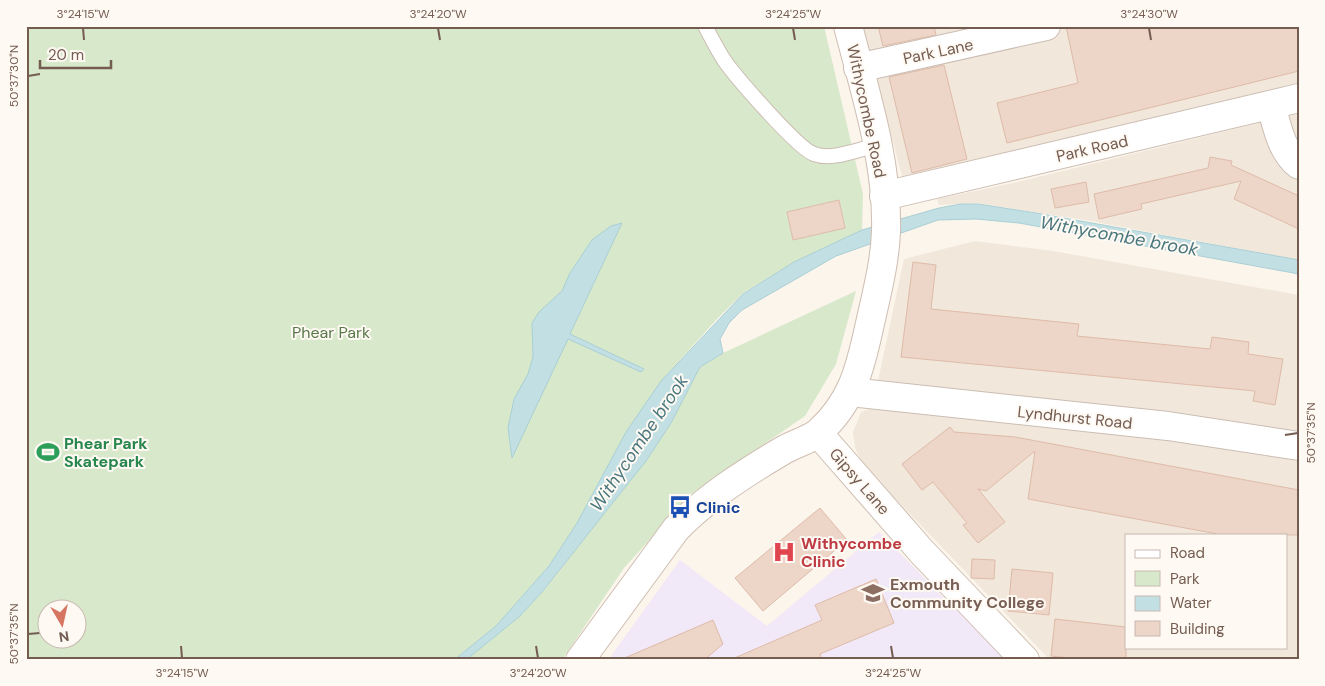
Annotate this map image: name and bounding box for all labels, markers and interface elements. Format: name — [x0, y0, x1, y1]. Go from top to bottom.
text: 3°24'15"W — [56, 6, 110, 22]
text: 3°24'20"W — [409, 6, 467, 22]
text: 3°24'25"W — [765, 6, 822, 22]
text: 3°24'30"W — [1120, 6, 1178, 22]
street label: Park Lane — [901, 34, 975, 69]
scale bar — [40, 38, 111, 70]
street label: Withycombe Road — [842, 42, 891, 180]
text: 50°37'30"N — [6, 45, 22, 107]
text: 20 m — [48, 45, 84, 65]
street label: Park Road — [1054, 130, 1130, 167]
water label: Withycombe brook — [1038, 210, 1201, 262]
park label: Phear Park — [292, 322, 370, 343]
water label: Withycombe brook — [584, 369, 694, 516]
street label: Lyndhurst Road — [1017, 401, 1133, 434]
text: 50°37'35"N — [1303, 402, 1319, 464]
place label: Phear Park Skatepark — [64, 433, 148, 472]
sports icon: Phear Park Skatepark — [35, 439, 61, 465]
street label: Gipsy Lane — [825, 443, 895, 519]
bus stop icon: Clinic — [667, 494, 693, 520]
place label: Clinic — [696, 497, 740, 518]
place label: Withycombe Clinic — [801, 533, 902, 572]
legend — [1125, 534, 1288, 648]
hospital icon: Withycombe Clinic — [771, 539, 797, 565]
text: Road — [1170, 543, 1205, 563]
text: Park — [1170, 569, 1200, 589]
place label: Exmouth Community College — [890, 574, 1045, 613]
school or university icon: Exmouth Community College — [860, 580, 886, 606]
text: Water — [1170, 593, 1212, 613]
north arrow — [38, 598, 88, 648]
text: 50°37'35"N — [6, 603, 22, 665]
text: Building — [1170, 619, 1225, 639]
text: N — [58, 627, 70, 647]
text: 3°24'15"W — [155, 665, 209, 681]
text: 3°24'20"W — [509, 665, 567, 681]
text: 3°24'25"W — [865, 665, 922, 681]

